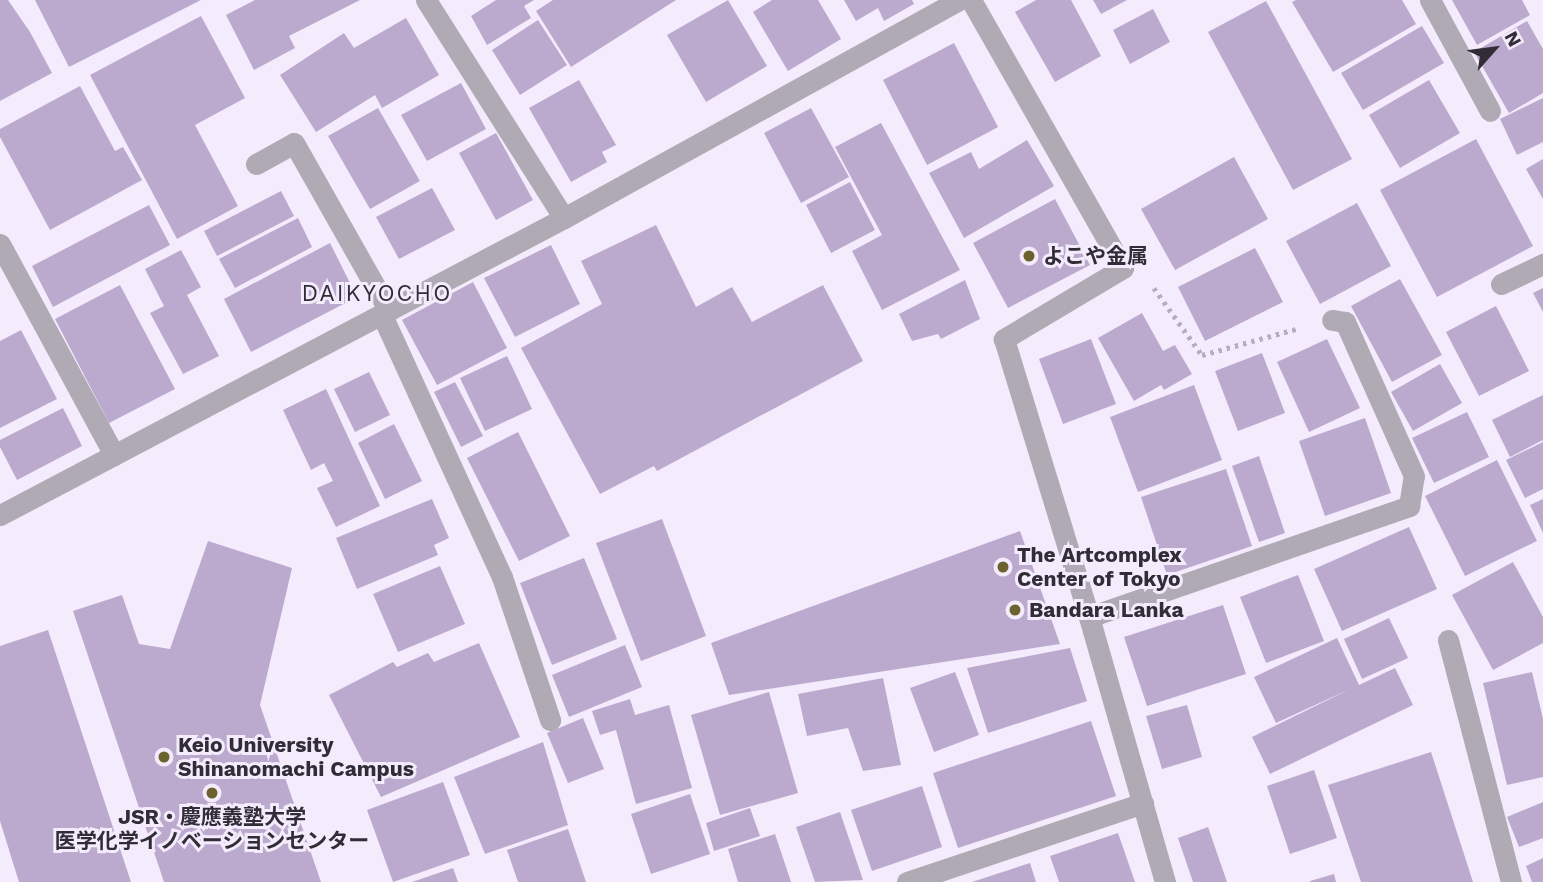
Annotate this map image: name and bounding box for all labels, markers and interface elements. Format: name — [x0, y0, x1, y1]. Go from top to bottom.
north arrow — [1459, 14, 1529, 84]
text: N — [1500, 27, 1526, 51]
place label: よこや金属 — [1043, 243, 1148, 269]
marker: よこや金属 — [1021, 248, 1037, 264]
district label: DAIKYOCHO — [303, 280, 451, 308]
place label: The Artcomplex Center of Tokyo — [1017, 542, 1182, 592]
marker: The Artcomplex Center of Tokyo — [995, 559, 1011, 575]
place label: Bandara Lanka — [1029, 597, 1184, 623]
marker: Bandara Lanka — [1007, 602, 1023, 618]
place label: Keio University Shinanomachi Campus — [178, 732, 414, 782]
marker: Keio University Shinanomachi Campus — [156, 749, 172, 765]
marker: JSR・慶應義塾大学 医学化学イノベーションセンター — [204, 785, 220, 801]
place label: JSR・慶應義塾大学 医学化学イノベーションセンター — [55, 804, 369, 854]

